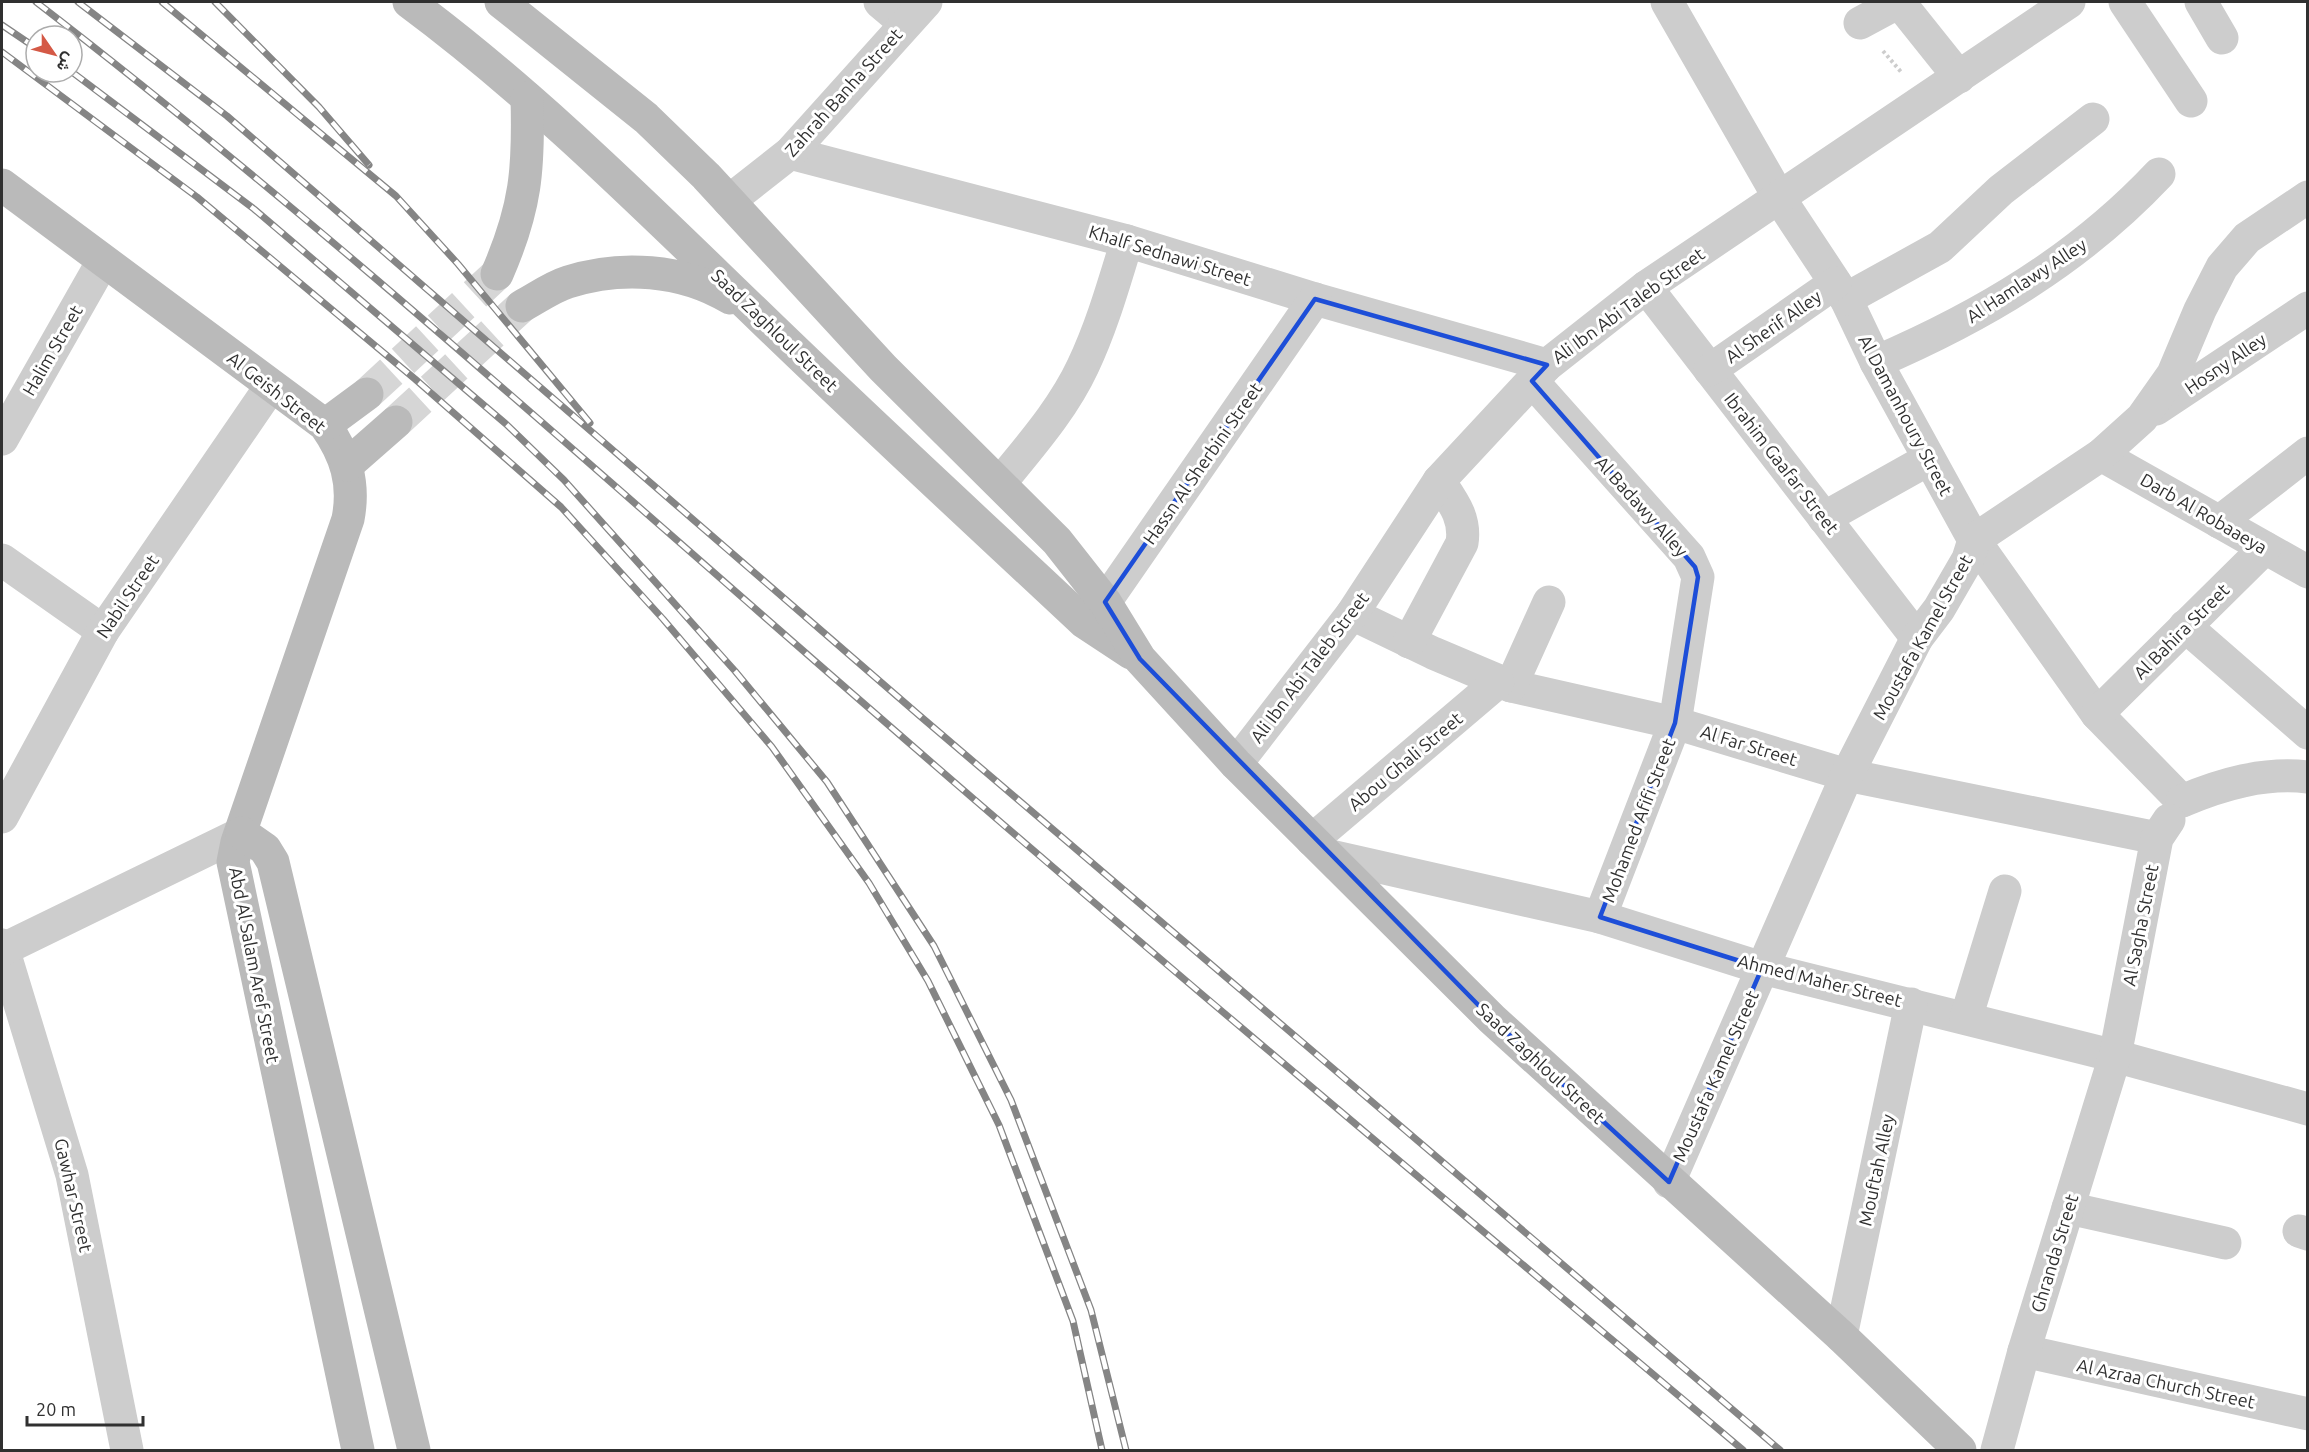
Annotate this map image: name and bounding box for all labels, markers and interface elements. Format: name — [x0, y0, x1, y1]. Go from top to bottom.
north arrow — [24, 24, 84, 84]
street label: Zahrah Banha Street — [780, 24, 906, 160]
text: ش — [53, 49, 79, 76]
street label: Khalf Sednawi Street — [1087, 221, 1253, 289]
street label: Al Hamlawy Alley — [1962, 234, 2090, 326]
street label: Ali Ibn Abi Taleb Street — [1548, 243, 1708, 367]
street label: Saad Zaghloul Street — [708, 265, 842, 395]
street label: Al Sherif Alley — [1721, 285, 1825, 366]
street label: Halim Street — [18, 301, 86, 399]
street label: Hosny Alley — [2181, 328, 2270, 397]
street label: Al Damanhoury Street — [1855, 331, 1957, 499]
street label: Al Geish Street — [224, 347, 330, 437]
street label: Hassn Al Sherbini Street — [1139, 378, 1265, 548]
street label: Ibrahim Gaafar Street — [1721, 389, 1843, 537]
street label: Al Badawy Alley — [1592, 452, 1692, 560]
street label: Darb Al Robaaeya — [2137, 469, 2271, 557]
street label: Nabil Street — [92, 551, 162, 641]
street label: Moustafa Kamel Street — [1868, 551, 1976, 723]
street label: Al Bahira Street — [2129, 579, 2233, 683]
street label: Ali Ibn Abi Taleb Street — [1246, 588, 1372, 746]
street label: Abou Ghali Street — [1344, 708, 1466, 814]
street label: Al Far Street — [1698, 721, 1800, 769]
street label: Mohamed Afifi Street — [1597, 735, 1679, 905]
street label: Al Sagha Street — [2118, 862, 2162, 988]
street label: Abd Al Salam Aref Street — [226, 865, 284, 1065]
street label: Ahmed Maher Street — [1736, 950, 1904, 1010]
street label: Moustafa Kamel Street — [1668, 987, 1762, 1165]
street label: Saad Zaghloul Street — [1473, 999, 1609, 1127]
street label: Mouftah Alley — [1854, 1112, 1898, 1228]
street label: Gawhar Street — [51, 1136, 97, 1254]
street label: Ghranda Street — [2026, 1191, 2082, 1315]
street label: Al Azraa Church Street — [2075, 1354, 2257, 1412]
scale bar — [27, 1389, 142, 1427]
text: 20 m — [36, 1399, 76, 1419]

